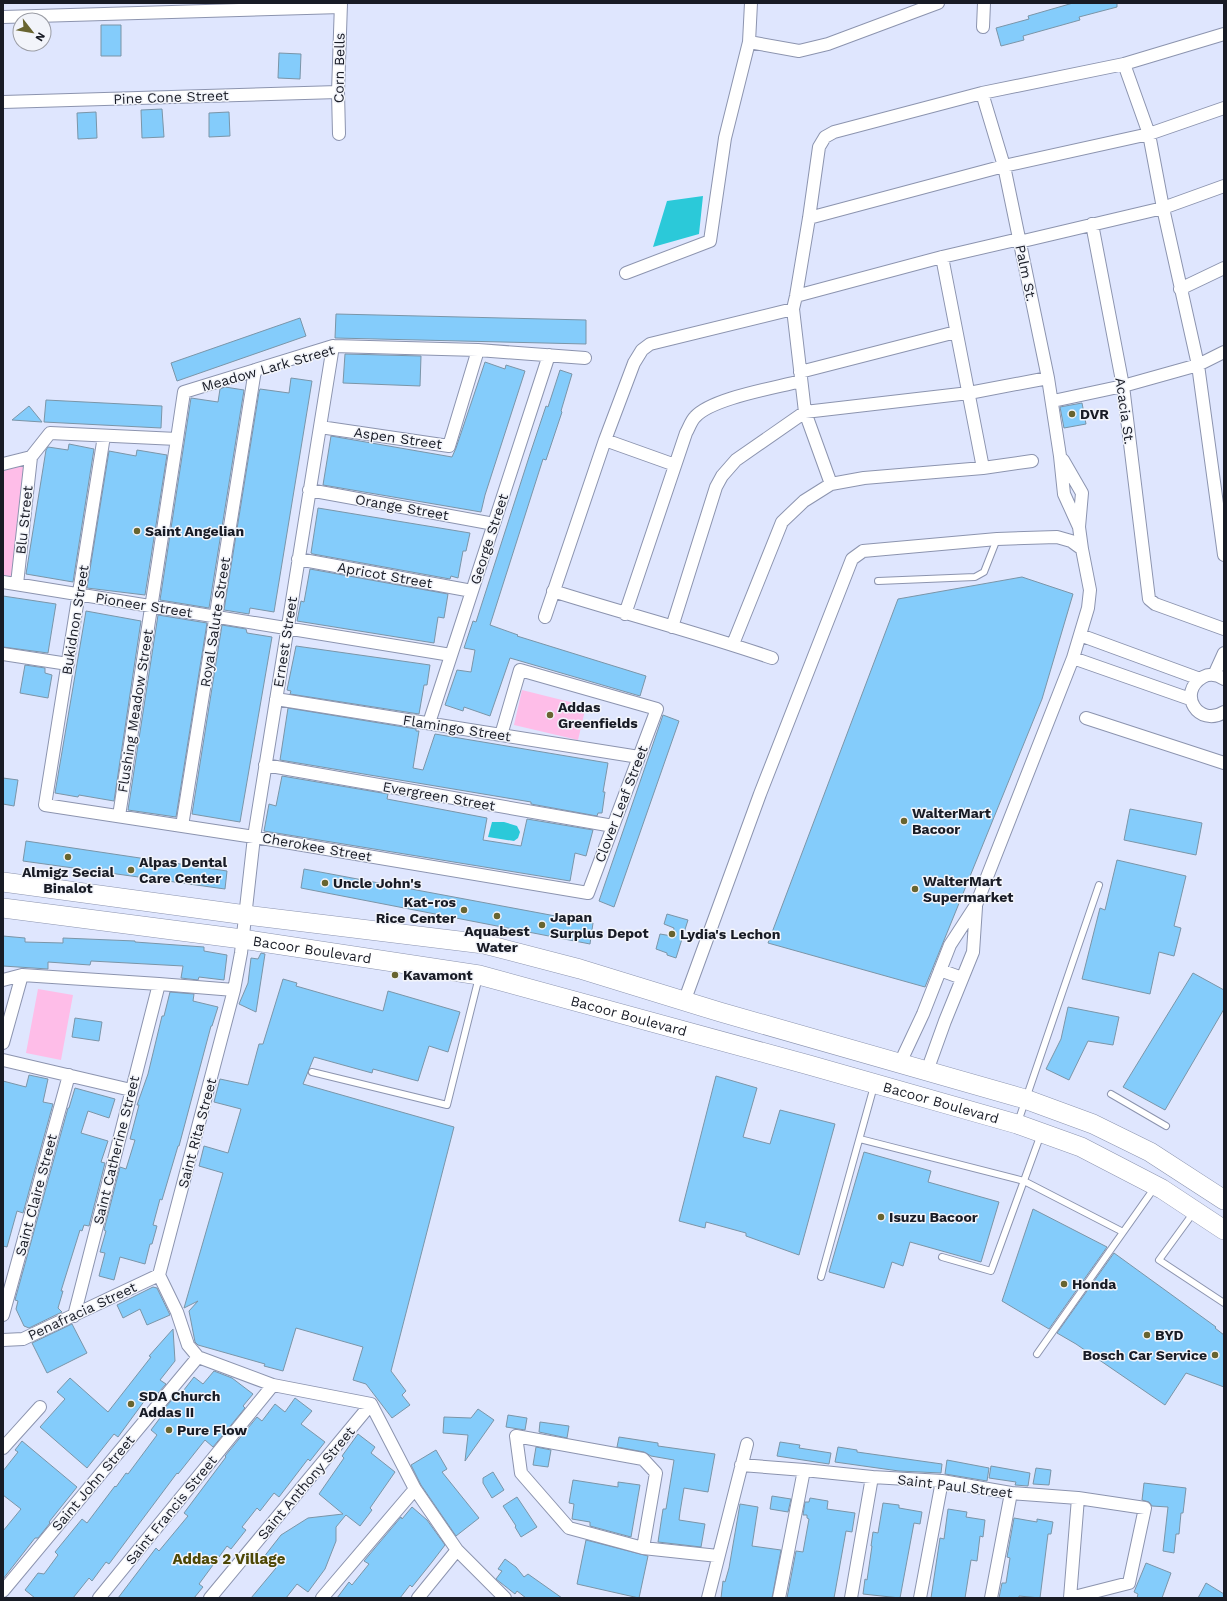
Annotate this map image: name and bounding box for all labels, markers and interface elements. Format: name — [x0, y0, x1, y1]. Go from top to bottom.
north arrow — [12, 12, 52, 52]
text: N — [32, 30, 48, 44]
street label: Corn Bells — [330, 33, 348, 103]
street label: Pine Cone Street — [113, 87, 229, 107]
street label: Palm St. — [1012, 243, 1040, 303]
street label: Meadow Lark Street — [200, 341, 336, 395]
street label: Acacia St. — [1112, 377, 1138, 445]
place label: DVR — [1080, 406, 1109, 422]
marker: DVR — [1067, 409, 1077, 419]
street label: Aspen Street — [353, 424, 443, 452]
street label: Blu Street — [12, 485, 36, 555]
street label: Orange Street — [354, 491, 450, 523]
street label: George Street — [467, 492, 511, 586]
place label: Saint Angelian — [145, 523, 244, 539]
marker: Saint Angelian — [132, 526, 142, 536]
street label: Royal Salute Street — [197, 556, 233, 688]
street label: Apricot Street — [336, 559, 434, 591]
street label: Bukidnon Street — [58, 564, 92, 676]
street label: Pioneer Street — [94, 589, 194, 621]
street label: Ernest Street — [270, 595, 300, 688]
street label: Flushing Meadow Street — [114, 628, 156, 794]
place label: Addas Greenfields — [558, 699, 638, 731]
marker: Addas Greenfields — [545, 710, 555, 720]
street label: Flamingo Street — [402, 712, 512, 744]
street label: Clover Leaf Street — [591, 743, 651, 865]
street label: Evergreen Street — [382, 778, 497, 814]
place label: WalterMart Bacoor — [912, 805, 991, 837]
marker: WalterMart Bacoor — [899, 816, 909, 826]
street label: Cherokee Street — [261, 829, 373, 865]
marker: Almigz Secial Binalot — [63, 852, 73, 862]
place label: Alpas Dental Care Center — [139, 854, 227, 886]
place label: Almigz Secial Binalot — [22, 864, 115, 896]
marker: Alpas Dental Care Center — [126, 865, 136, 875]
place label: WalterMart Supermarket — [923, 873, 1013, 905]
place label: Uncle John's — [333, 875, 422, 891]
marker: Uncle John's — [320, 878, 330, 888]
marker: WalterMart Supermarket — [910, 884, 920, 894]
place label: Kat-ros Rice Center — [376, 894, 457, 926]
marker: Kat-ros Rice Center — [459, 905, 469, 915]
place label: Japan Surplus Depot — [550, 909, 649, 941]
marker: Aquabest Water — [492, 911, 502, 921]
marker: Japan Surplus Depot — [537, 920, 547, 930]
place label: Aquabest Water — [464, 923, 530, 955]
place label: Lydia's Lechon — [680, 926, 780, 942]
marker: Lydia's Lechon — [667, 929, 677, 939]
street label: Bacoor Boulevard — [252, 933, 373, 967]
place label: Kavamont — [403, 967, 473, 983]
marker: Kavamont — [390, 970, 400, 980]
street label: Bacoor Boulevard — [569, 992, 689, 1039]
street label: Saint Catherine Street — [90, 1074, 142, 1226]
street label: Saint Rita Street — [175, 1076, 219, 1190]
street label: Bacoor Boulevard — [881, 1078, 1001, 1126]
street label: Saint Claire Street — [12, 1132, 60, 1258]
place label: Isuzu Bacoor — [889, 1209, 978, 1225]
marker: Isuzu Bacoor — [876, 1212, 886, 1222]
place label: Honda — [1072, 1276, 1117, 1292]
street label: Penafracia Street — [25, 1279, 139, 1343]
marker: Honda — [1059, 1279, 1069, 1289]
place label: BYD — [1155, 1327, 1184, 1343]
marker: BYD — [1142, 1330, 1152, 1340]
place label: Bosch Car Service — [1082, 1347, 1207, 1363]
marker: Bosch Car Service — [1210, 1350, 1220, 1360]
place label: SDA Church Addas II — [139, 1388, 220, 1420]
marker: SDA Church Addas II — [126, 1399, 136, 1409]
place label: Pure Flow — [177, 1422, 247, 1438]
street label: Saint Anthony Street — [254, 1423, 358, 1543]
marker: Pure Flow — [164, 1425, 174, 1435]
street label: Saint John Street — [48, 1432, 138, 1534]
street label: Saint Francis Street — [122, 1452, 220, 1568]
street label: Saint Paul Street — [897, 1471, 1013, 1501]
district label: Addas 2 Village — [173, 1550, 286, 1568]

